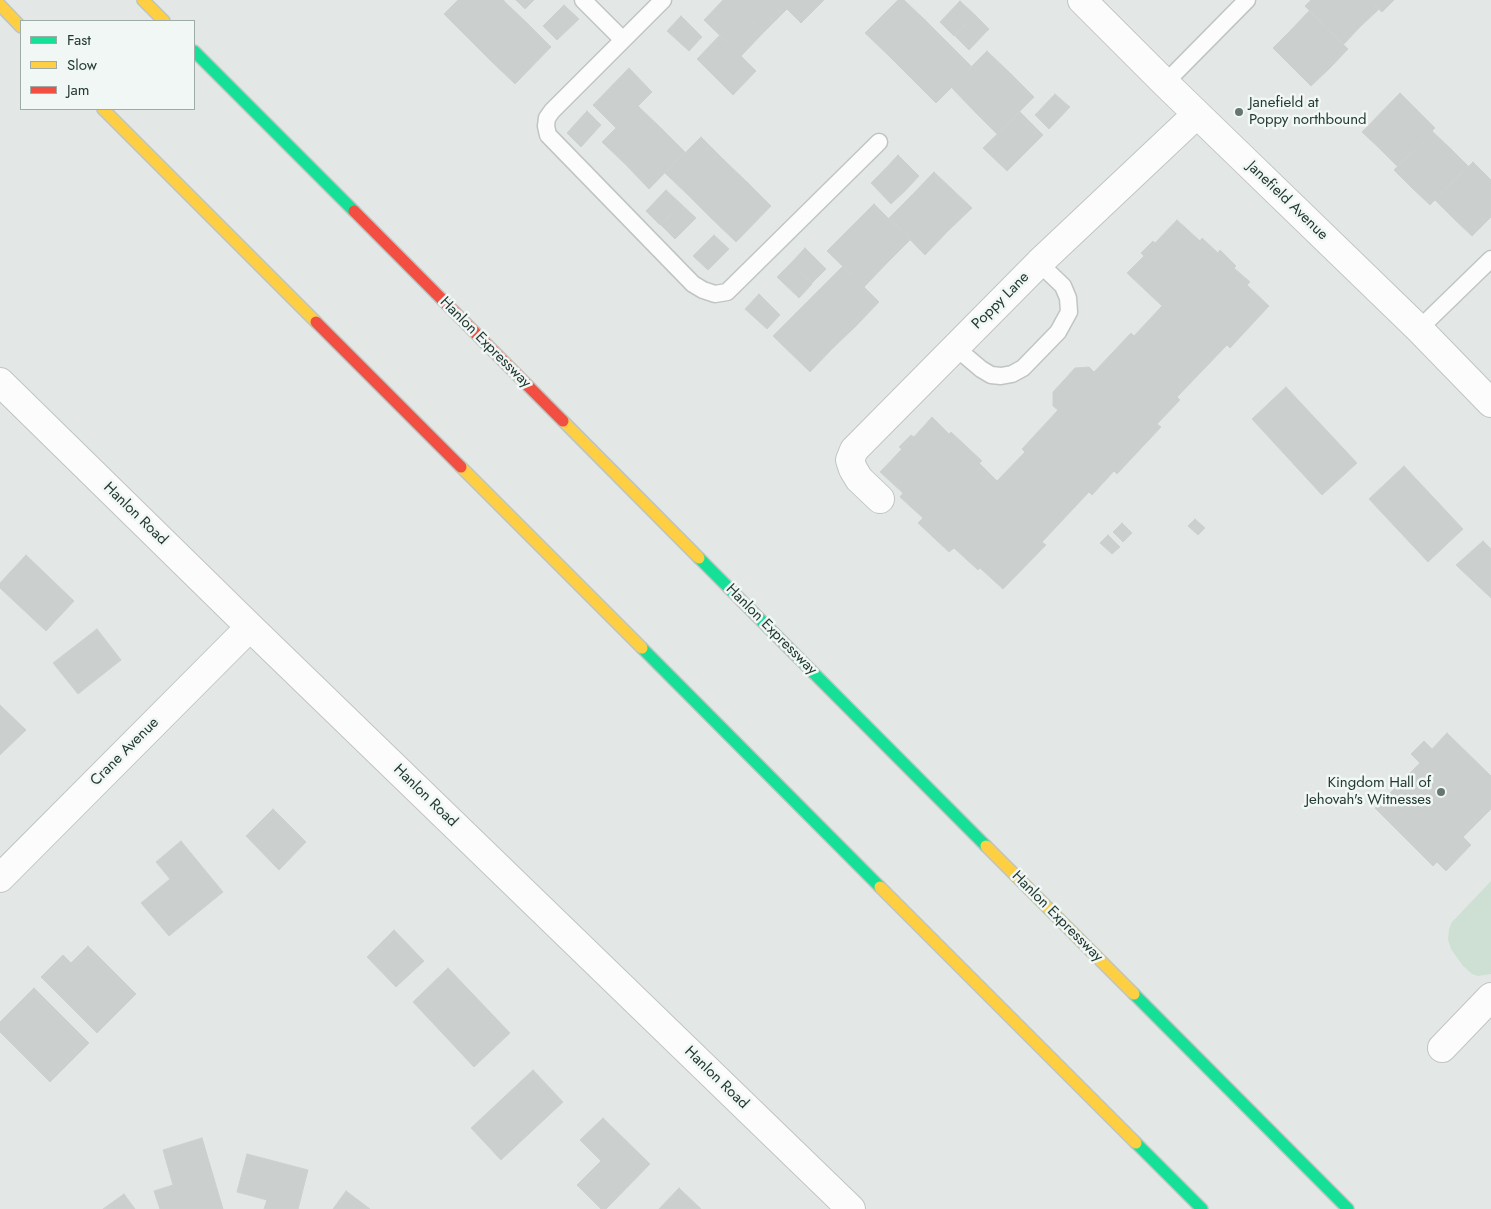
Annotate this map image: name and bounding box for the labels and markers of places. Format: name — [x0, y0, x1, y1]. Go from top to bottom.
place label: Janefield at Poppy northbound — [1249, 94, 1367, 129]
marker: Janefield at Poppy northbound — [1233, 106, 1245, 118]
place label: Kingdom Hall of Jehovah's Witnesses — [1305, 774, 1431, 809]
marker: Kingdom Hall of Jehovah's Witnesses — [1435, 786, 1447, 798]

